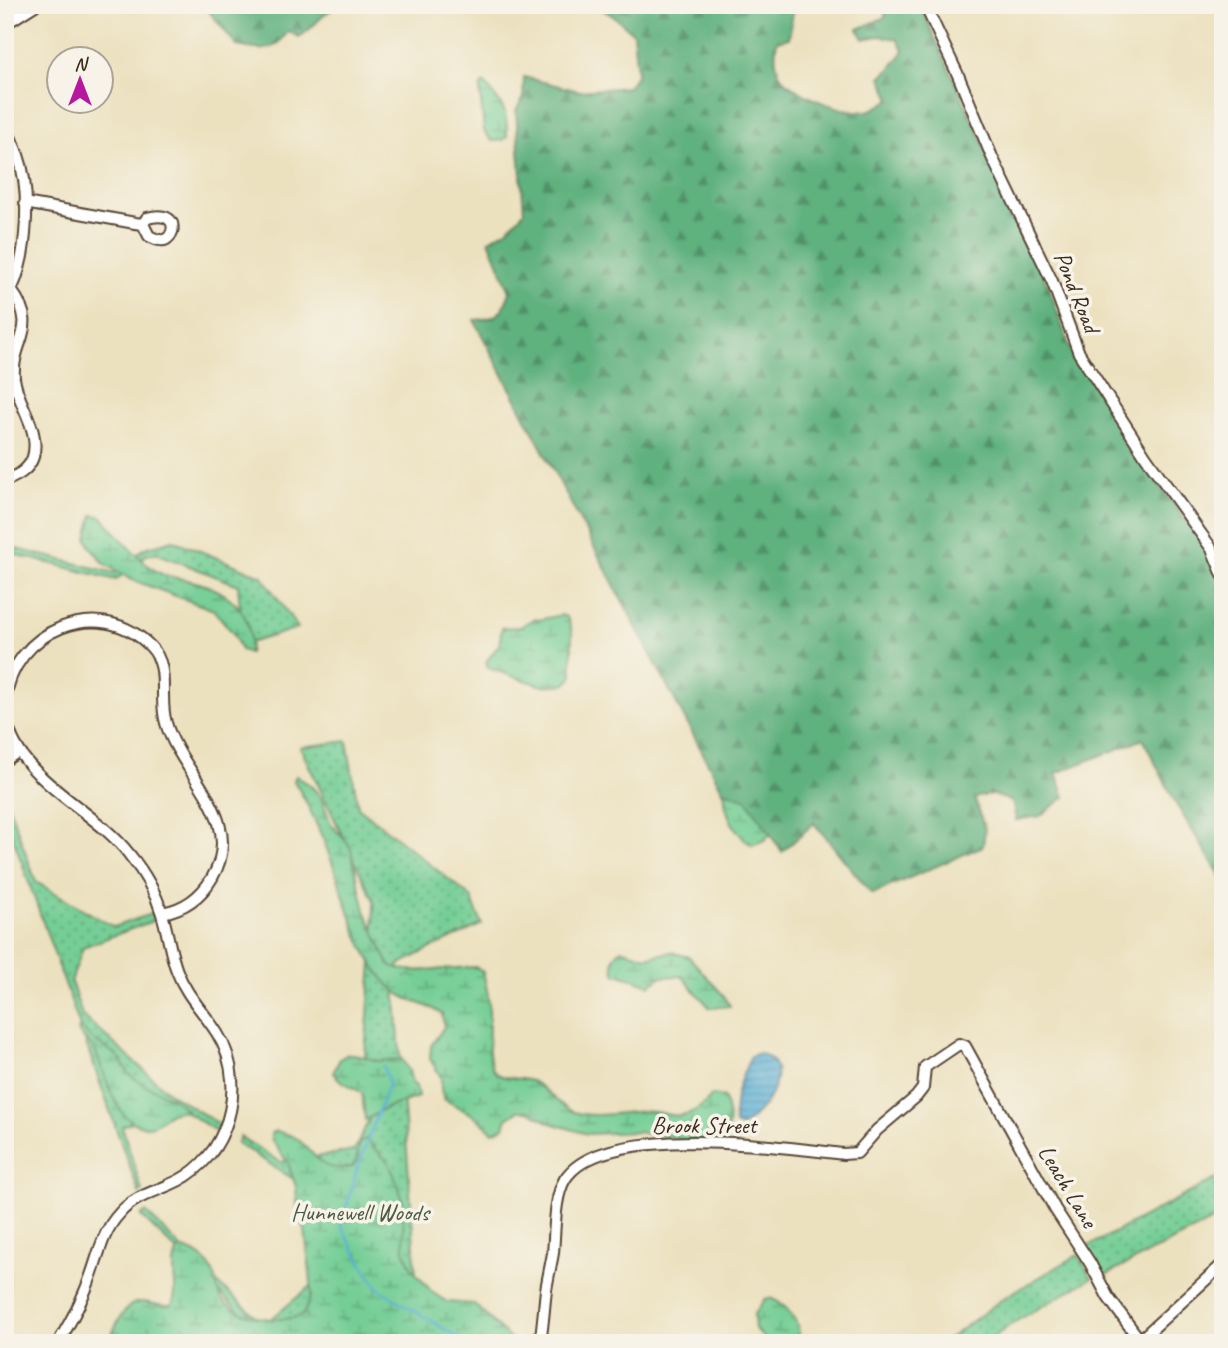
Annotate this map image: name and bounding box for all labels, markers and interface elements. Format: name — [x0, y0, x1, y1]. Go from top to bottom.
north arrow — [46, 46, 116, 116]
text: N — [74, 52, 89, 76]
street label: Pond Road — [1047, 247, 1108, 340]
street label: Brook Street — [652, 1110, 758, 1140]
street label: Leach Lane — [1032, 1139, 1106, 1235]
park label: Hunnewell Woods — [291, 1197, 432, 1227]

